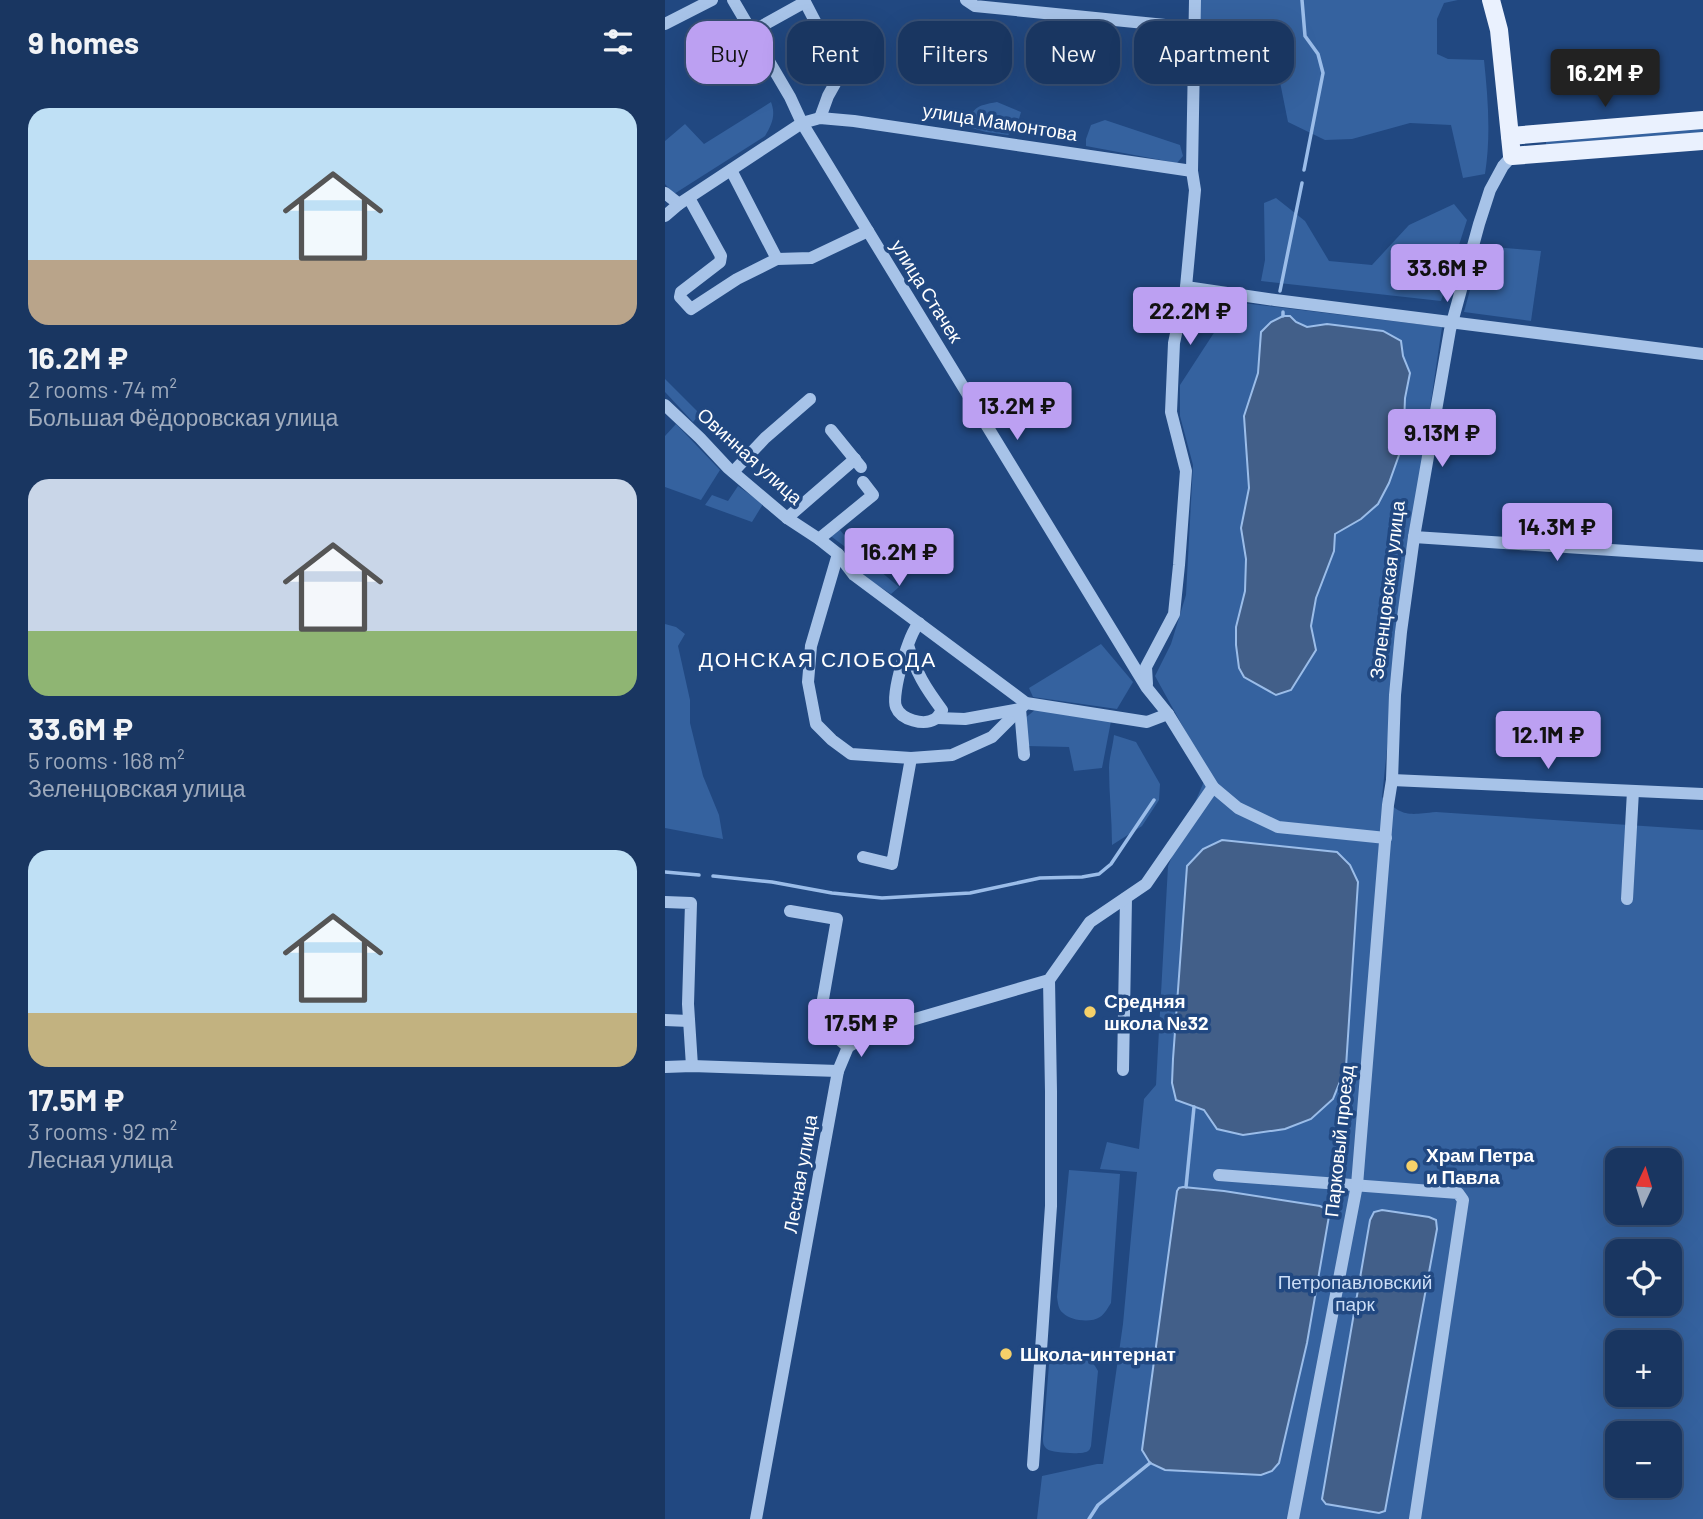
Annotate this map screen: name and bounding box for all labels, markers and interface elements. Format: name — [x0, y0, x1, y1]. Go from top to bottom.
chip: Buy — [686, 21, 773, 84]
chip: Rent — [787, 21, 884, 84]
chip: Filters — [898, 21, 1012, 84]
chip: New — [1026, 21, 1120, 84]
chip: Apartment — [1134, 21, 1294, 84]
icon: filters — [599, 23, 637, 61]
text: 9 homes — [28, 24, 139, 60]
pin: 16.2M ₽ — [1540, 50, 1670, 109]
text: 16.2M ₽ — [1567, 58, 1643, 86]
street label: улица Мамонтова — [921, 98, 1079, 145]
icon: home — [270, 153, 396, 279]
street label: улица Стачек — [887, 235, 969, 347]
pin: 33.6M ₽ — [1382, 244, 1512, 304]
text: 33.6M ₽ — [1407, 253, 1487, 281]
pin: 22.2M ₽ — [1125, 288, 1255, 347]
text: 22.2M ₽ — [1149, 296, 1231, 324]
text: 16.2M ₽ — [28, 339, 128, 375]
text: 2 rooms · 74 m² — [28, 375, 177, 403]
pin: 13.2M ₽ — [952, 382, 1082, 442]
text: 13.2M ₽ — [979, 391, 1055, 419]
street label: Овинная улица — [693, 402, 808, 509]
text: Большая Фёдоровская улица — [28, 403, 338, 431]
pin: 9.13M ₽ — [1377, 410, 1507, 469]
text: 9.13M ₽ — [1404, 418, 1480, 446]
street label: Зеленцовская улица — [1364, 499, 1409, 681]
pin: 14.3M ₽ — [1492, 504, 1622, 563]
text: 14.3M ₽ — [1518, 512, 1596, 540]
icon: home — [270, 524, 396, 650]
pin: 16.2M ₽ — [834, 528, 964, 588]
text: 16.2M ₽ — [861, 537, 937, 565]
district label: ДОНСКАЯ СЛОБОДА — [699, 646, 937, 671]
text: 33.6M ₽ — [28, 710, 133, 746]
pin: 12.1M ₽ — [1483, 712, 1613, 771]
text: 12.1M ₽ — [1512, 720, 1584, 748]
text: 5 rooms · 168 m² — [28, 746, 185, 774]
text: Зеленцовская улица — [28, 774, 246, 802]
icon: home — [270, 895, 396, 1021]
place label: Средняя школа №32 — [1104, 989, 1209, 1034]
pin: 17.5M ₽ — [796, 1000, 926, 1059]
marker: Средняя школа №32 — [1082, 1004, 1098, 1020]
text: 17.5M ₽ — [824, 1008, 898, 1036]
street label: Парковый проезд — [1319, 1064, 1358, 1218]
text: 17.5M ₽ — [28, 1081, 124, 1117]
street label: Лесная улица — [778, 1112, 821, 1235]
text: 3 rooms · 92 m² — [28, 1117, 177, 1145]
place label: Храм Петра и Павла — [1426, 1143, 1535, 1188]
text: Лесная улица — [28, 1145, 173, 1173]
north arrow — [1605, 1148, 1682, 1225]
map controls — [1605, 1148, 1682, 1498]
marker: Храм Петра и Павла — [1404, 1158, 1420, 1174]
button: locate — [1605, 1239, 1682, 1316]
park label: Петропавловский парк — [1278, 1270, 1432, 1315]
button: + — [1605, 1330, 1682, 1407]
place label: Школа-интернат — [1020, 1342, 1176, 1365]
marker: Школа-интернат — [998, 1346, 1014, 1362]
button: − — [1605, 1421, 1682, 1498]

